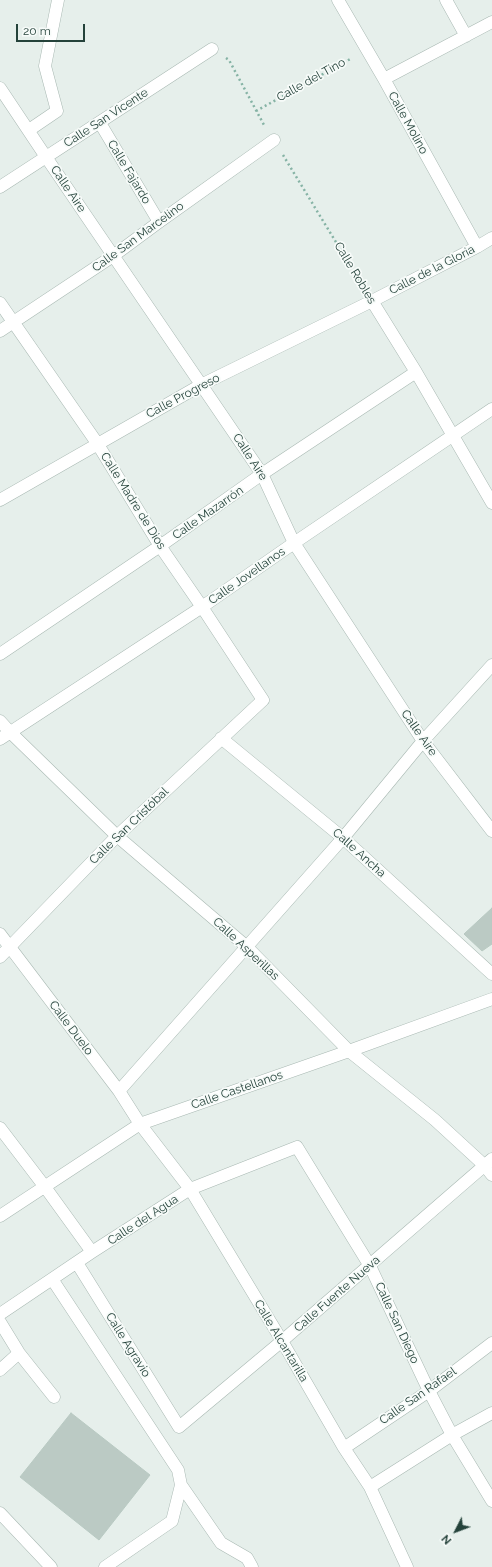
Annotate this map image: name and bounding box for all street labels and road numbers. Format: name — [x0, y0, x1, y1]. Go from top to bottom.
street label: Calle del Tino — [274, 55, 348, 105]
street label: Calle San Vicente — [61, 85, 151, 151]
street label: Calle Molino — [385, 89, 431, 157]
street label: Calle Fajardo — [104, 137, 154, 207]
street label: Calle Aire — [47, 163, 89, 215]
street label: Calle San Marcelino — [89, 199, 187, 275]
street label: Calle Robles — [331, 239, 379, 307]
street label: Calle de la Gloria — [387, 242, 477, 298]
street label: Calle Progreso — [144, 371, 222, 421]
street label: Calle Aire — [229, 431, 271, 483]
street label: Calle Madre de Dios — [97, 450, 169, 552]
street label: Calle Mazarrón — [170, 483, 246, 543]
street label: Calle Jovellanos — [206, 544, 288, 608]
street label: Calle Aire — [398, 707, 440, 759]
street label: Calle San Cristóbal — [86, 785, 172, 867]
street label: Calle Ancha — [329, 825, 389, 881]
street label: Calle Asperillas — [210, 915, 282, 983]
street label: Calle Duelo — [46, 998, 96, 1058]
street label: Calle Castellanos — [189, 1068, 285, 1112]
street label: Calle del Agua — [105, 1192, 181, 1248]
street label: Calle Fuente Nueva — [291, 1253, 383, 1335]
street label: Calle San Diego — [372, 1280, 422, 1366]
street label: Calle Alcantarilla — [251, 1297, 311, 1385]
street label: Calle Agravio — [102, 1310, 154, 1380]
street label: Calle San Rafael — [377, 1364, 459, 1428]

